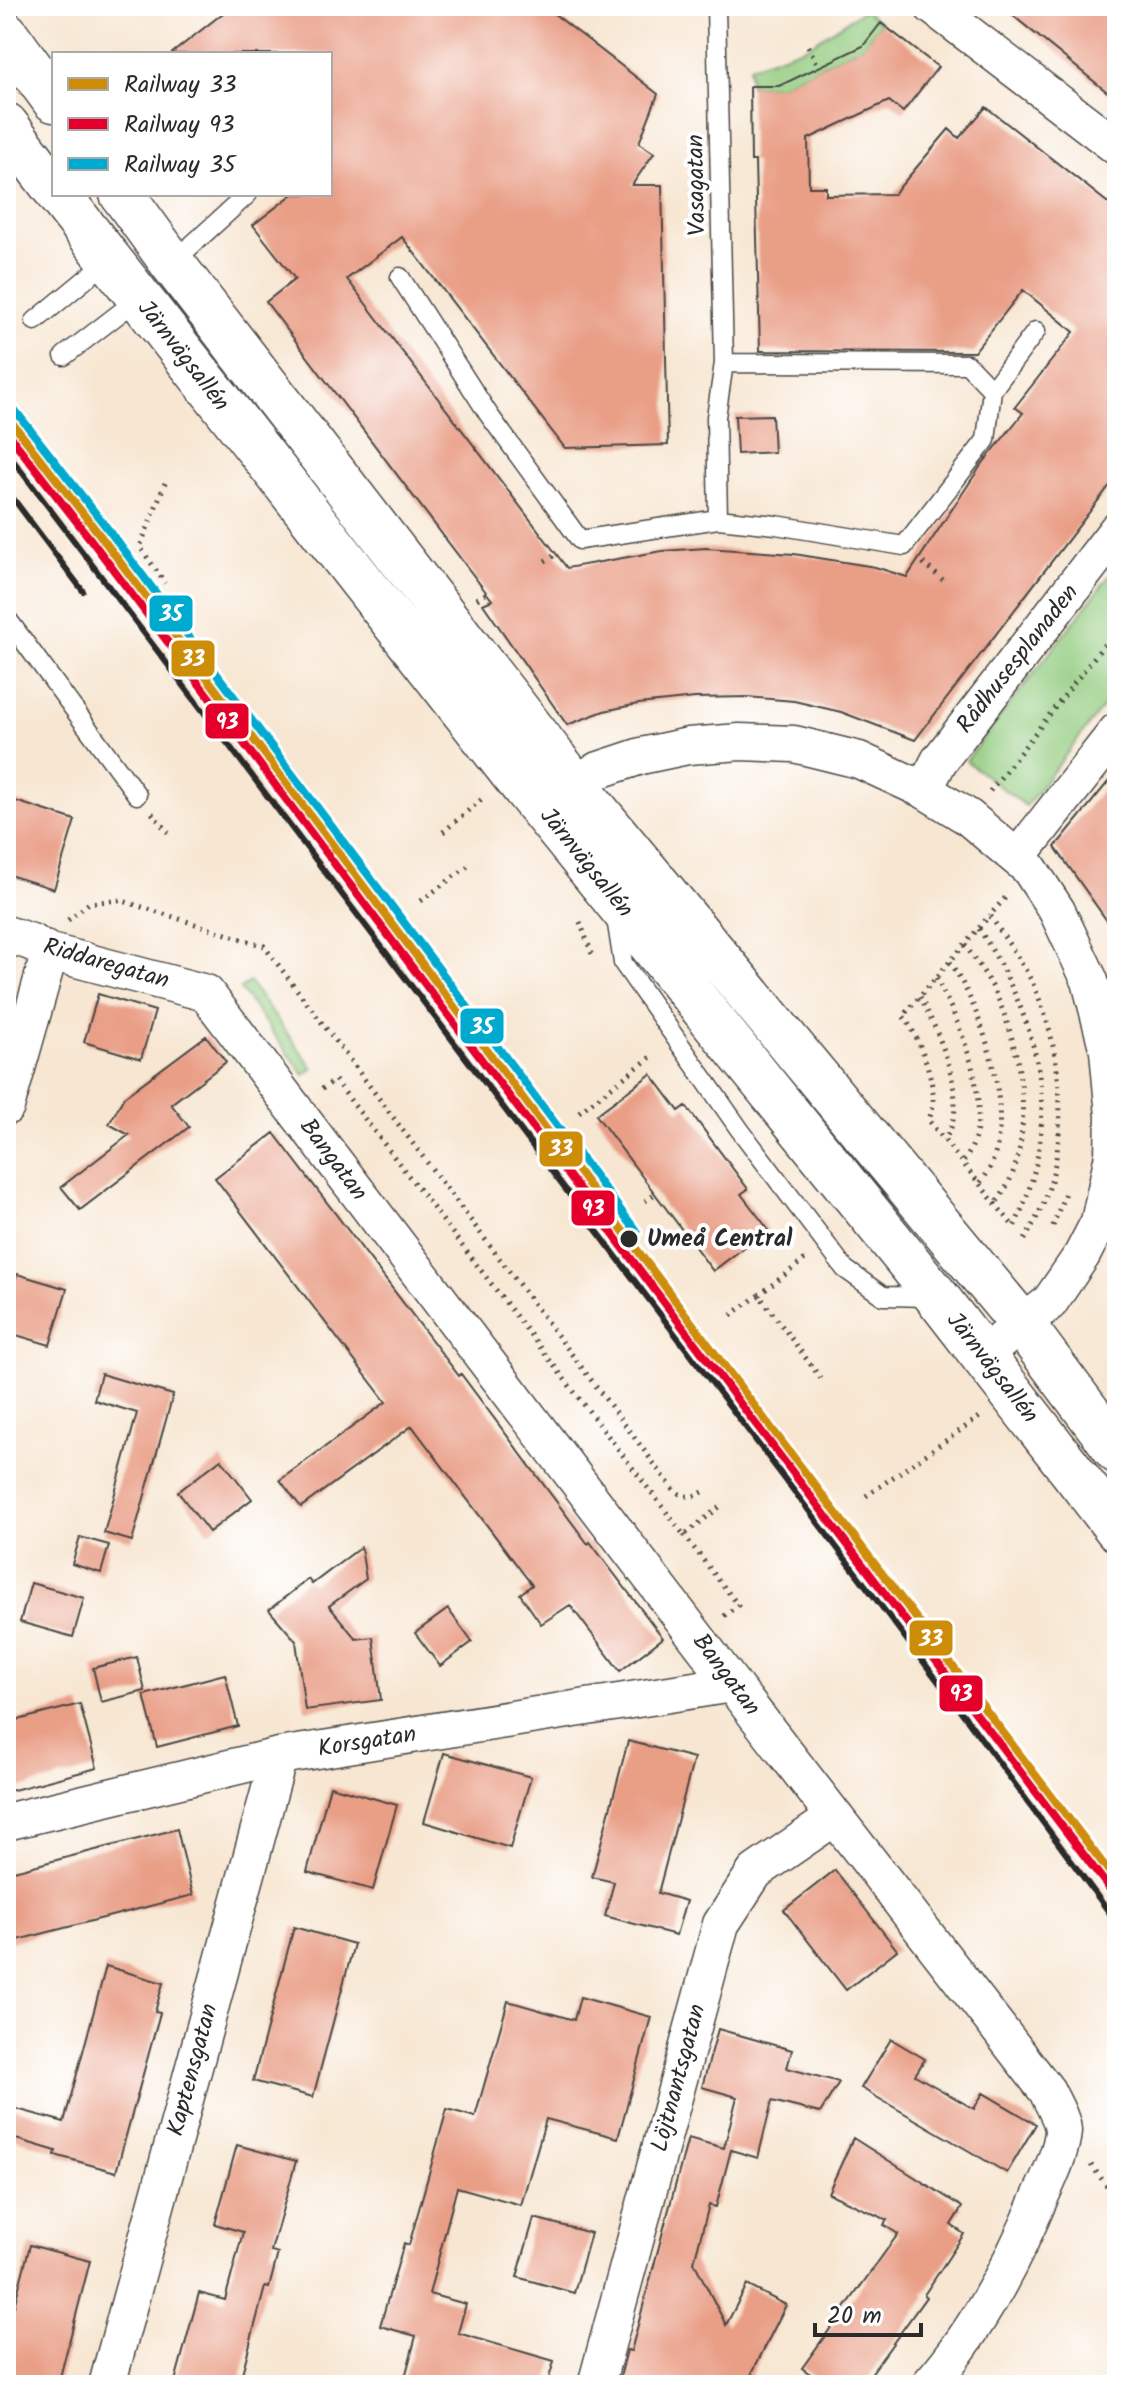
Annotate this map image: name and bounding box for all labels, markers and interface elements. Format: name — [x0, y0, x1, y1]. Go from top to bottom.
legend — [52, 52, 332, 196]
text: Railway 33 — [124, 66, 237, 105]
text: Railway 93 — [124, 106, 235, 145]
street label: Vasagatan — [677, 134, 717, 236]
text: Railway 35 — [124, 146, 238, 185]
street label: Järnvägsallén — [127, 292, 239, 420]
street label: Rådhusesplanaden — [947, 576, 1089, 742]
line badge: 35 — [148, 594, 194, 633]
text: 35 — [158, 598, 184, 633]
line badge: 33 — [170, 639, 216, 678]
text: 33 — [180, 643, 205, 678]
line badge: 93 — [204, 702, 250, 740]
text: 93 — [215, 706, 239, 741]
street label: Järnvägsallén — [529, 799, 643, 927]
street label: Riddaregatan — [38, 927, 174, 1001]
line badge: 35 — [459, 1007, 505, 1045]
text: 35 — [469, 1011, 495, 1046]
street label: Bangatan — [289, 1110, 377, 1210]
line badge: 33 — [538, 1130, 584, 1168]
text: 33 — [548, 1133, 573, 1168]
line badge: 93 — [570, 1189, 616, 1227]
text: 93 — [581, 1193, 605, 1228]
place label: Umeå Central — [647, 1220, 793, 1259]
marker: Umeå Central — [618, 1228, 640, 1250]
street label: Järnvägsallén — [936, 1304, 1048, 1432]
line badge: 33 — [908, 1619, 954, 1657]
text: 33 — [918, 1623, 943, 1658]
street label: Bangatan — [682, 1625, 770, 1725]
line badge: 93 — [938, 1674, 984, 1713]
text: 93 — [949, 1678, 973, 1713]
street label: Korsgatan — [315, 1715, 419, 1769]
street label: Kaptensgatan — [157, 1999, 229, 2141]
street label: Löjtnantsgatan — [641, 2000, 717, 2156]
scale bar — [815, 2287, 921, 2337]
text: 20 m — [827, 2297, 882, 2336]

